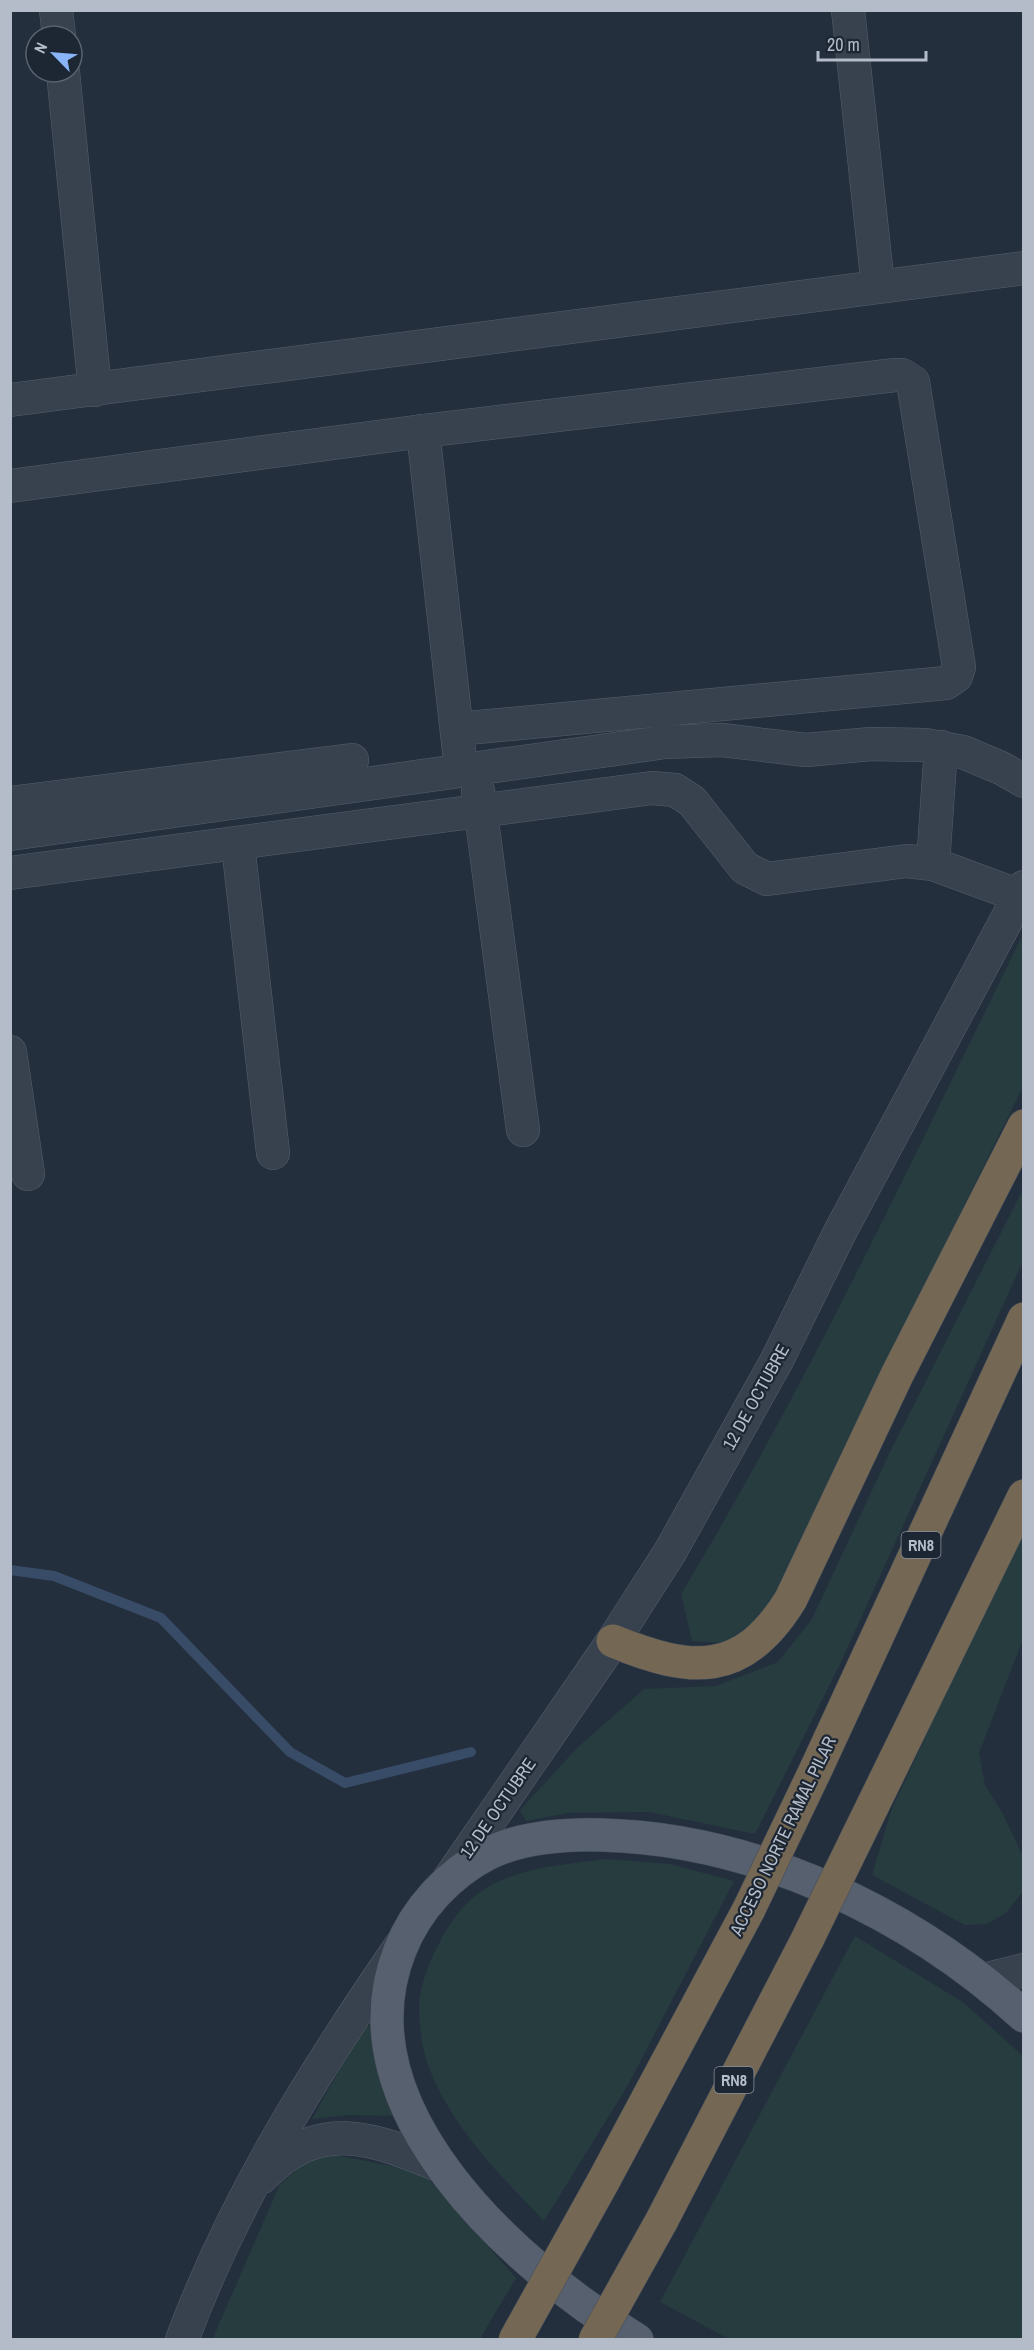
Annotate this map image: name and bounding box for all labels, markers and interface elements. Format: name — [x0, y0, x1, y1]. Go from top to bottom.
north arrow — [24, 24, 84, 84]
scale bar — [818, 24, 926, 62]
text: 20 m — [827, 32, 860, 57]
text: N — [28, 39, 52, 57]
street label: 12 DE OCTUBRE — [716, 1339, 795, 1454]
road number: RN8 — [902, 1532, 940, 1558]
street label: ACCESO NORTE RAMAL PILAR — [723, 1732, 842, 1941]
street label: 12 DE OCTUBRE — [454, 1753, 541, 1863]
road number: RN8 — [714, 2067, 754, 2093]

